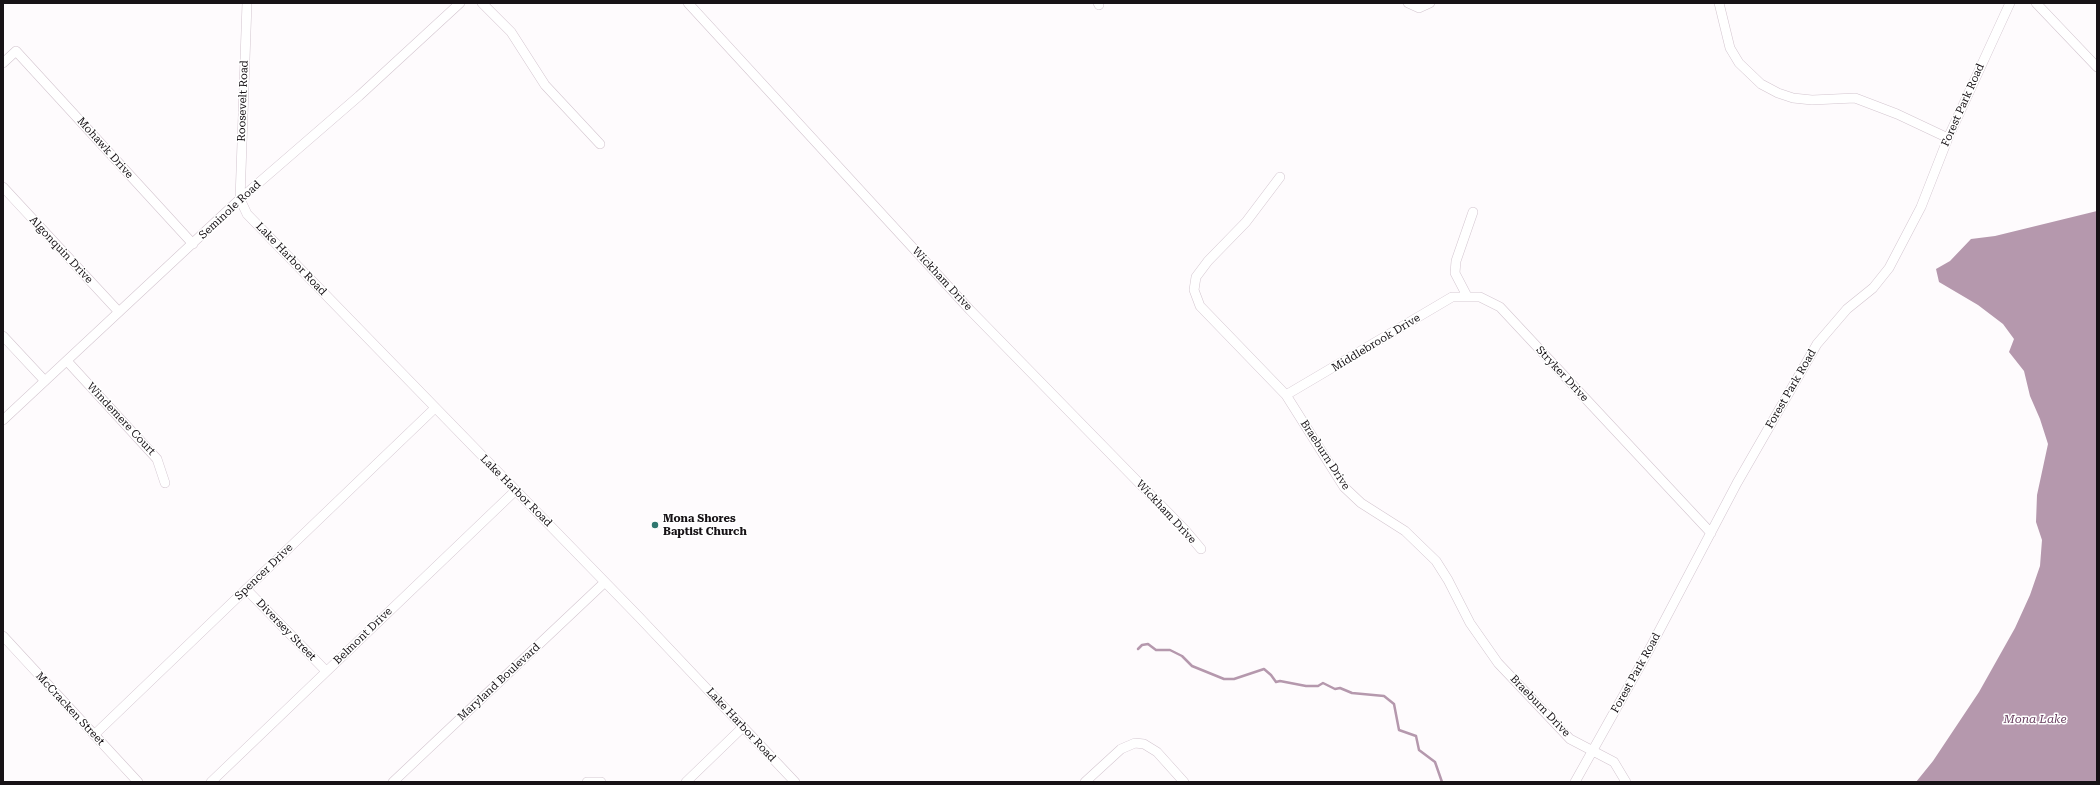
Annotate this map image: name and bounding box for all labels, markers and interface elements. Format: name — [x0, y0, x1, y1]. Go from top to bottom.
street label: Roosevelt Road — [235, 60, 251, 142]
street label: Forest Park Road — [1939, 61, 1987, 149]
street label: Mohawk Drive — [74, 115, 136, 181]
street label: Seminole Road — [196, 178, 264, 242]
street label: Algonquin Drive — [26, 214, 96, 286]
street label: Lake Harbor Road — [253, 220, 329, 298]
street label: Wickham Drive — [909, 244, 975, 314]
street label: Middlebrook Drive — [1329, 311, 1423, 375]
street label: Stryker Drive — [1533, 344, 1591, 404]
street label: Forest Park Road — [1763, 347, 1819, 431]
street label: Windemere Court — [84, 380, 158, 458]
street label: Braeburn Drive — [1298, 418, 1352, 492]
street label: Lake Harbor Road — [477, 452, 555, 530]
street label: Wickham Drive — [1133, 477, 1199, 547]
place label: Mona Shores Baptist Church — [663, 512, 747, 538]
marker: Mona Shores Baptist Church — [650, 520, 660, 530]
street label: Spencer Drive — [232, 541, 296, 603]
street label: Diversey Street — [253, 596, 319, 664]
street label: Belmont Drive — [331, 605, 395, 667]
street label: Forest Park Road — [1609, 631, 1663, 715]
street label: Maryland Boulevard — [455, 640, 543, 724]
street label: McCracken Street — [33, 670, 107, 748]
street label: Braeburn Drive — [1507, 672, 1573, 740]
street label: Lake Harbor Road — [703, 685, 779, 765]
water label: Mona Lake — [2003, 712, 2067, 726]

